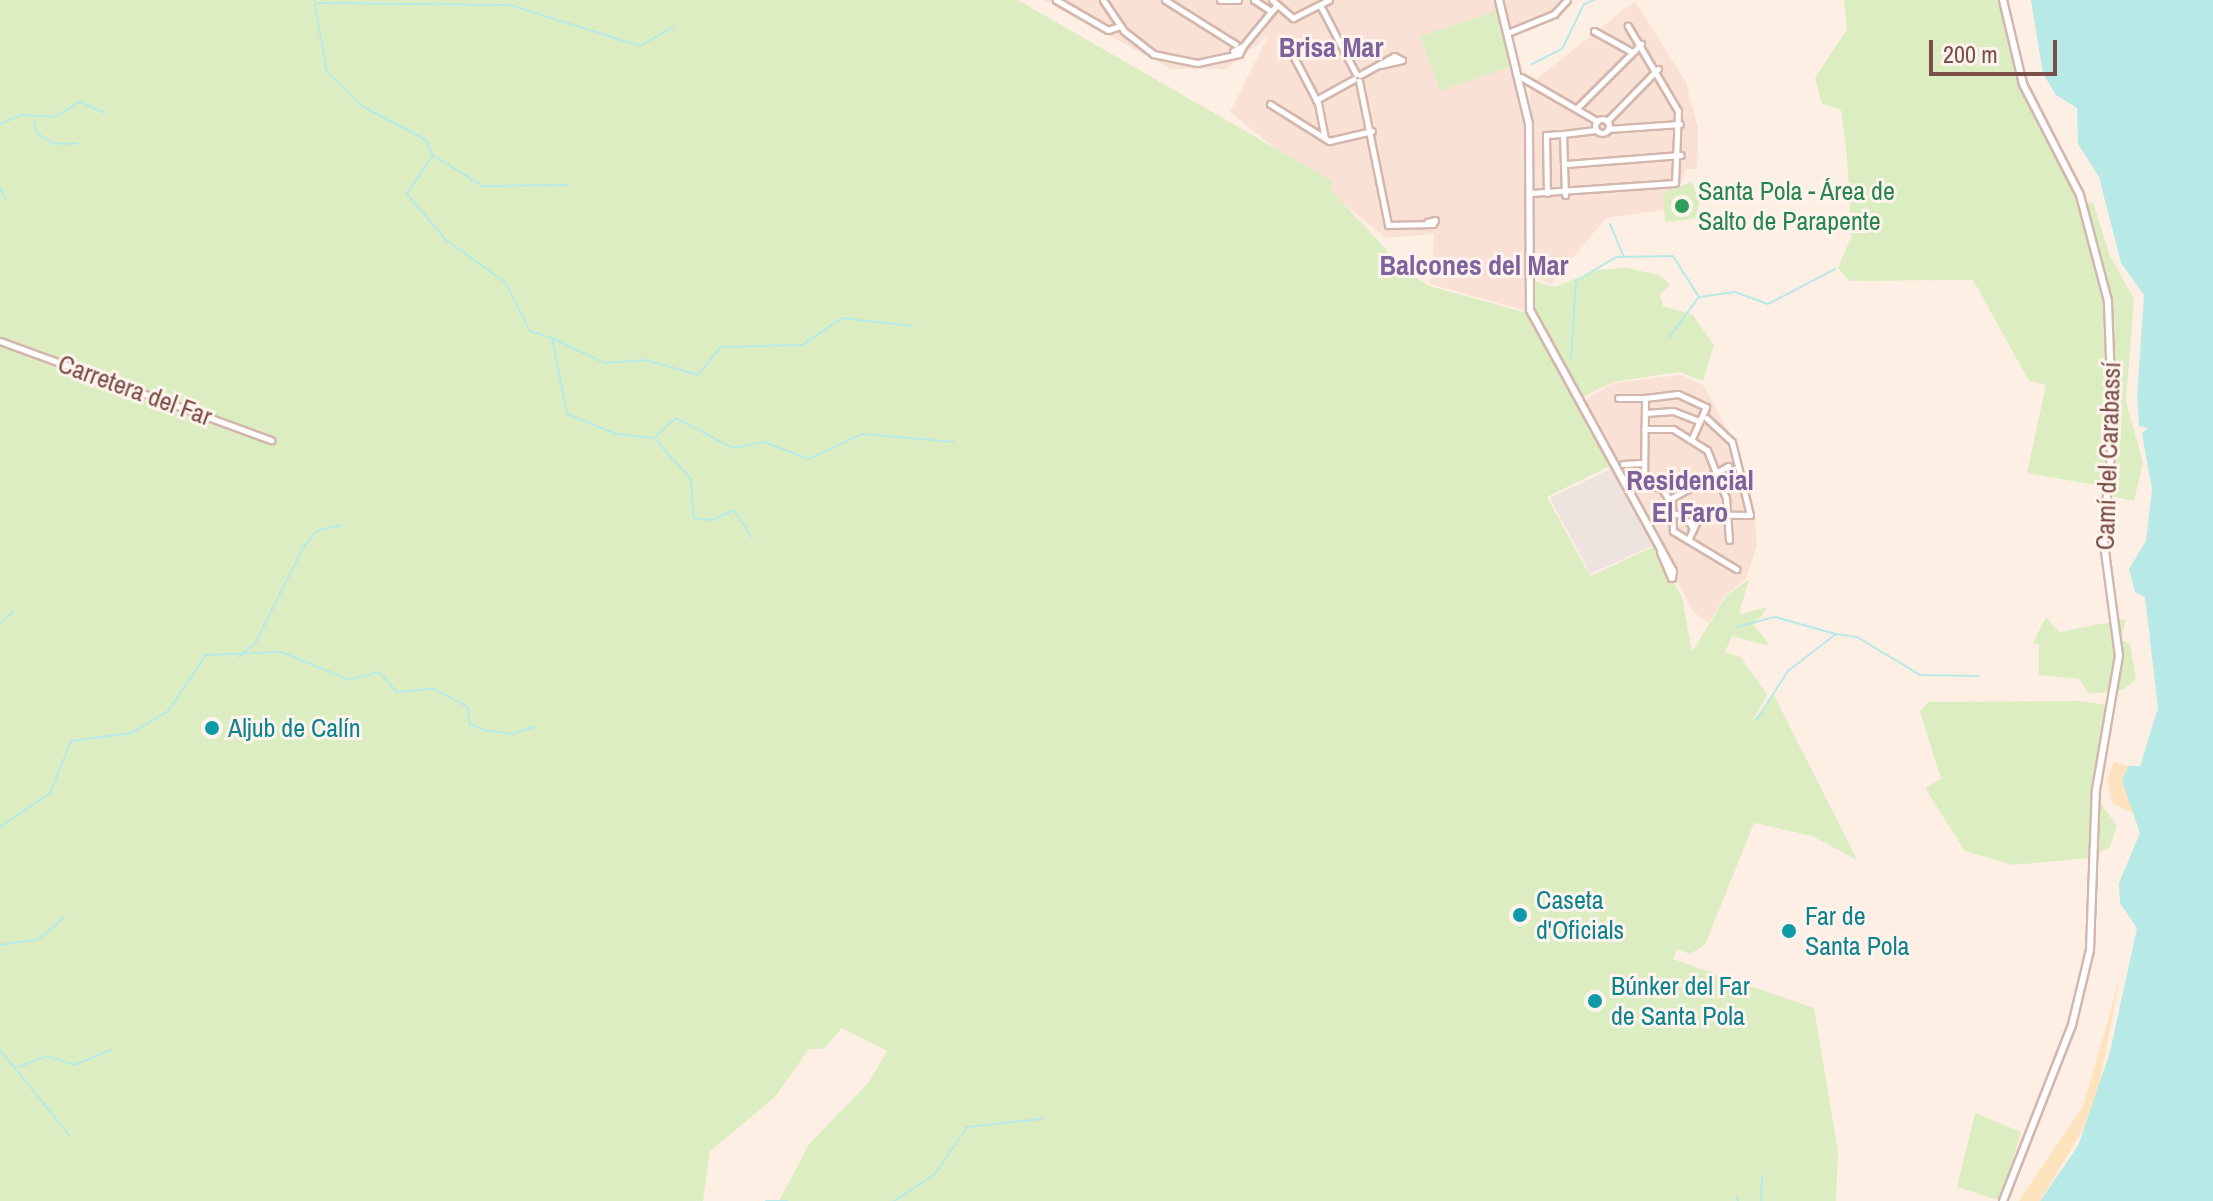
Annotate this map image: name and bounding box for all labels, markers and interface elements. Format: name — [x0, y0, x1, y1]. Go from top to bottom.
scale bar — [1933, 24, 2061, 74]
district label: Brisa Mar — [1279, 30, 1383, 64]
text: 200 m — [1943, 38, 1998, 70]
place label: Santa Pola - Área de Salto de Parapente — [1698, 175, 1896, 236]
marker: Santa Pola - Área de Salto de Parapente — [1673, 197, 1691, 215]
district label: Balcones del Mar — [1380, 248, 1568, 282]
street label: Carretera del Far — [54, 348, 216, 432]
street label: Camí del Carabassí — [2089, 361, 2127, 551]
district label: Residencial El Faro — [1626, 463, 1754, 529]
place label: Aljub de Calín — [228, 712, 361, 744]
marker: Aljub de Calín — [203, 719, 221, 737]
place label: Caseta d'Oficials — [1536, 884, 1624, 946]
place label: Far de Santa Pola — [1805, 900, 1909, 962]
marker: Caseta d'Oficials — [1511, 906, 1529, 924]
marker: Far de Santa Pola — [1780, 922, 1798, 940]
place label: Búnker del Far de Santa Pola — [1611, 970, 1750, 1032]
marker: Búnker del Far de Santa Pola — [1586, 992, 1604, 1010]

